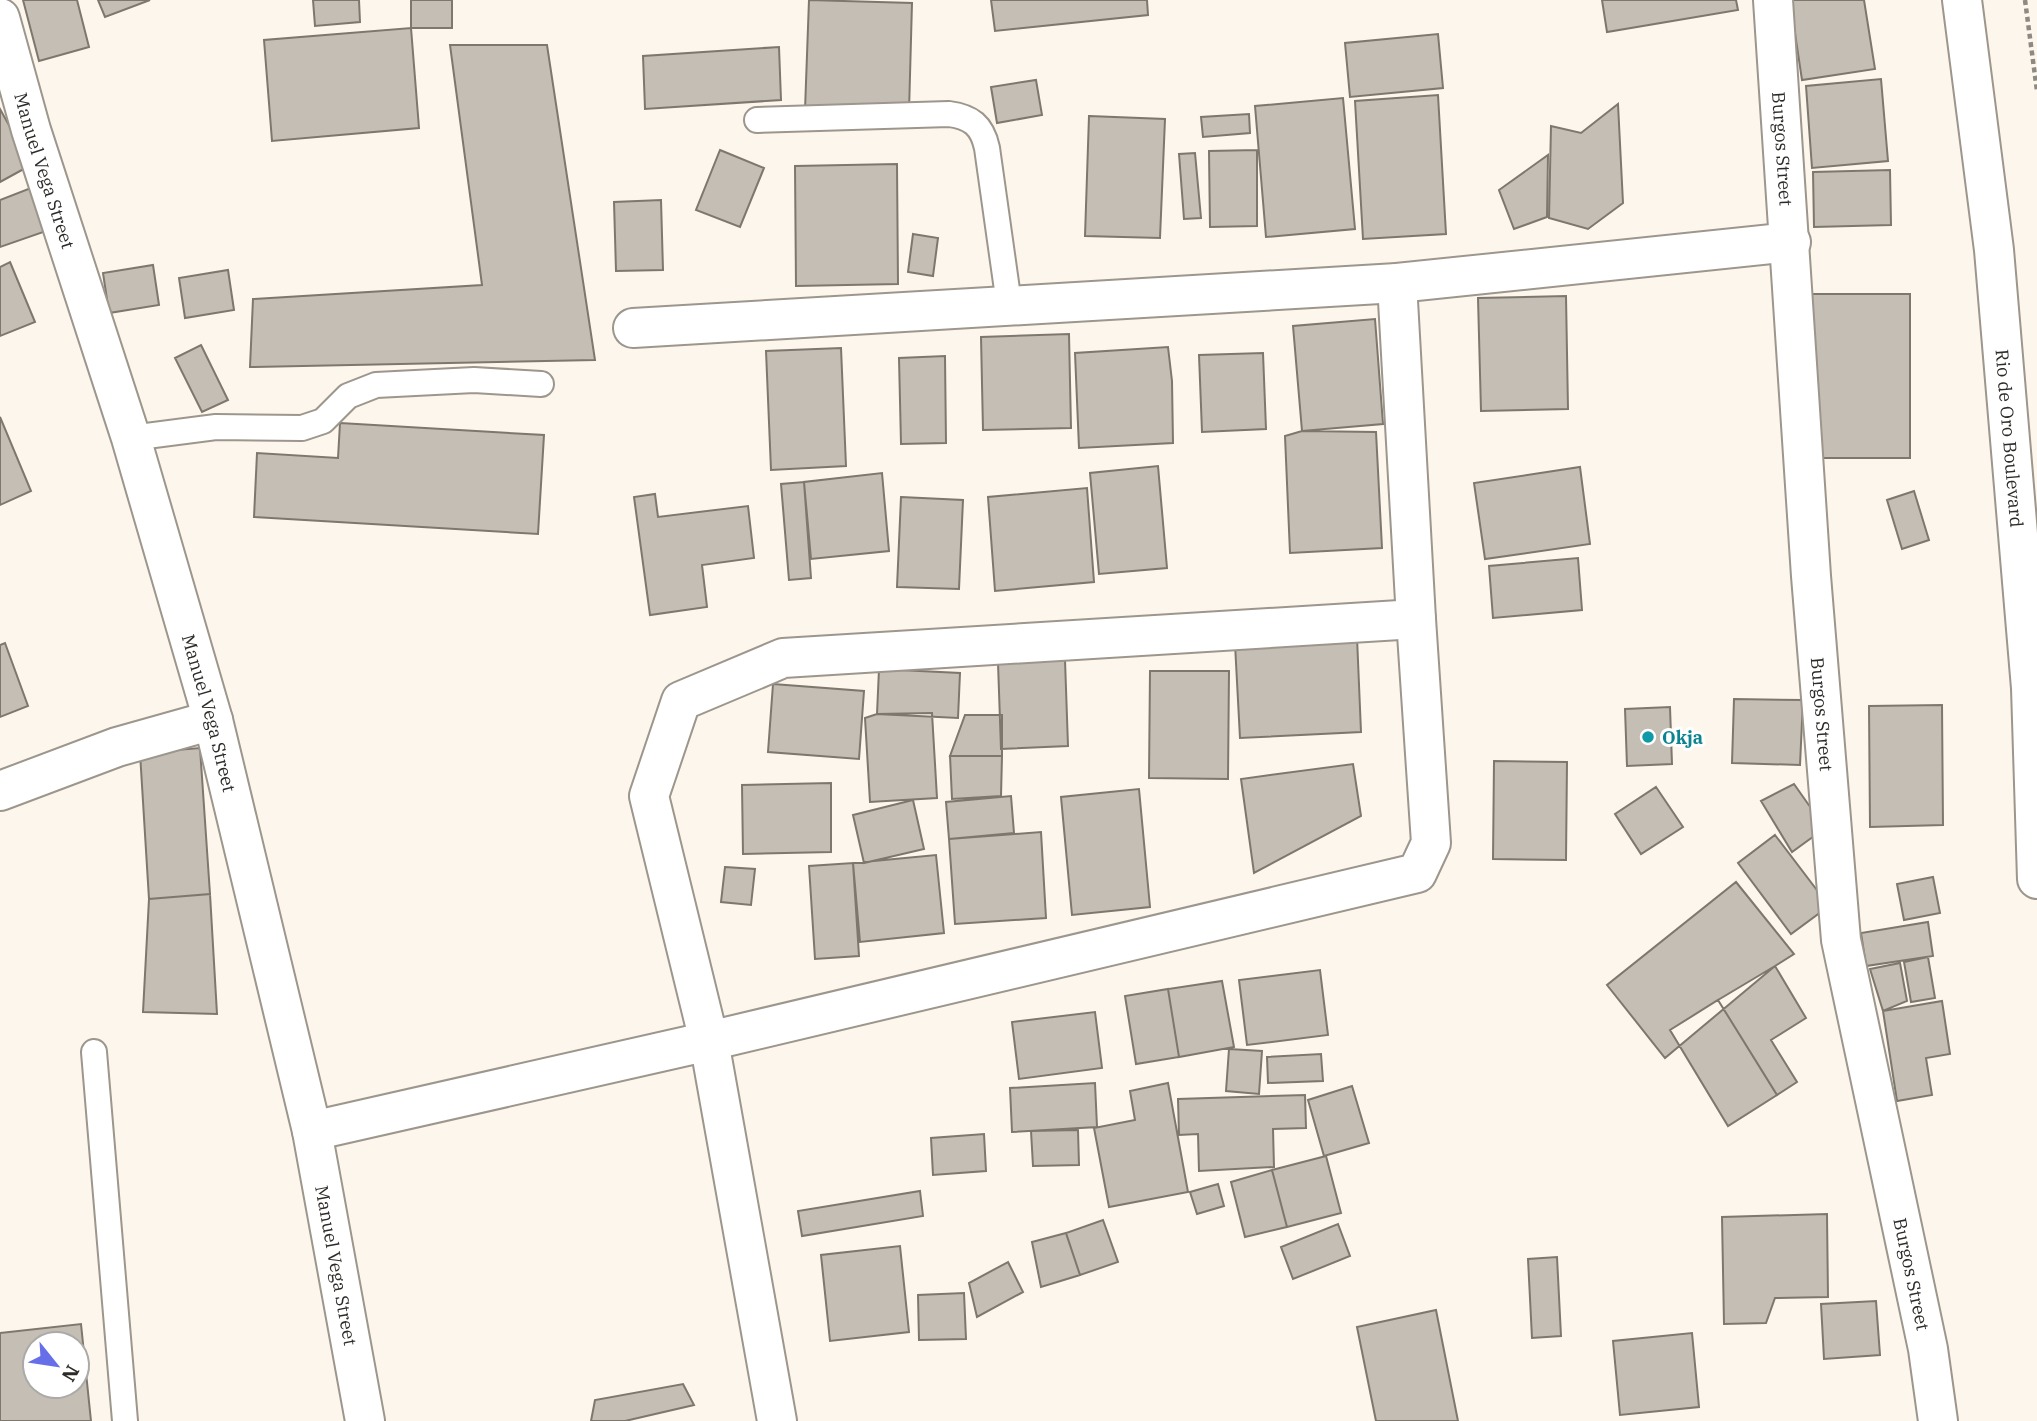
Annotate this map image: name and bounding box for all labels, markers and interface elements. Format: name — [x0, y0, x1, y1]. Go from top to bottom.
street label: Manuel Vega Street — [10, 90, 80, 252]
street label: Burgos Street — [1768, 91, 1798, 207]
street label: Rio de Oro Boulevard — [1991, 348, 2029, 528]
street label: Manuel Vega Street — [177, 631, 241, 794]
street label: Burgos Street — [1806, 656, 1839, 772]
place label: Okja — [1662, 726, 1703, 749]
marker: Okja — [1640, 729, 1656, 745]
street label: Manuel Vega Street — [311, 1183, 362, 1347]
street label: Burgos Street — [1889, 1216, 1935, 1332]
north arrow — [21, 1330, 91, 1400]
text: N — [57, 1361, 85, 1386]

